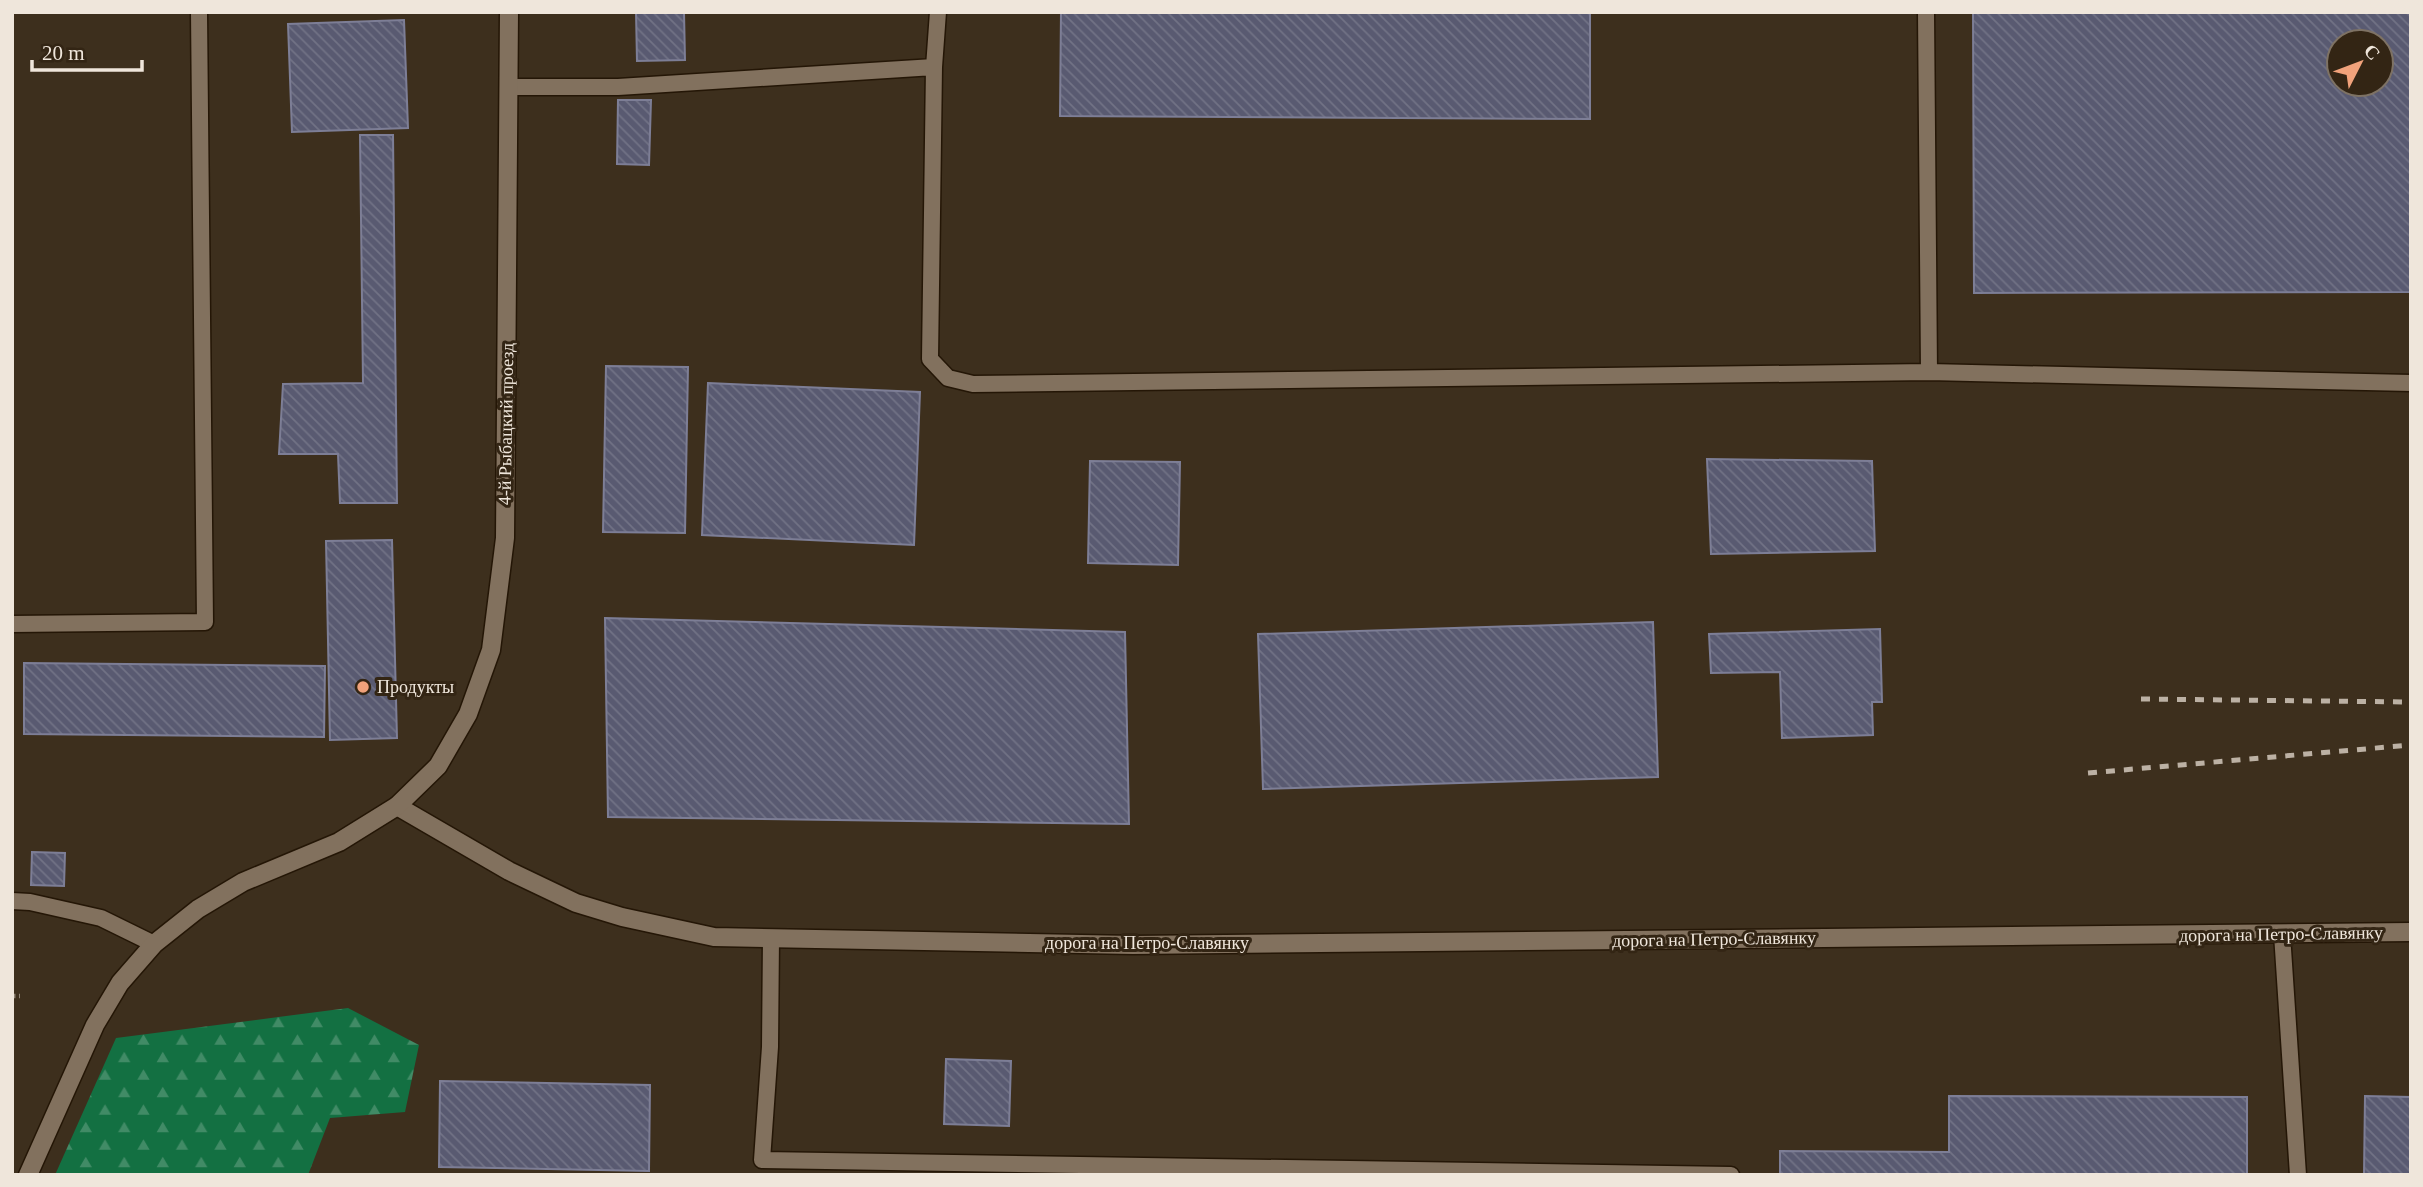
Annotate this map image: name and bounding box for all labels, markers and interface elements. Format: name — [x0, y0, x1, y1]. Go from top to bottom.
scale bar — [32, 28, 142, 72]
north arrow — [2325, 28, 2395, 98]
text: С — [2360, 40, 2385, 64]
text: 20 m — [42, 41, 85, 65]
street label: 4-й Рыбацкий проезд — [495, 343, 517, 505]
place label: Продукты — [377, 677, 454, 697]
marker: Продукты — [355, 679, 371, 695]
street label: дорога на Петро-Славянку — [2179, 922, 2383, 946]
street label: дорога на Петро-Славянку — [1612, 927, 1816, 951]
street label: дорога на Петро-Славянку — [1045, 933, 1249, 953]

